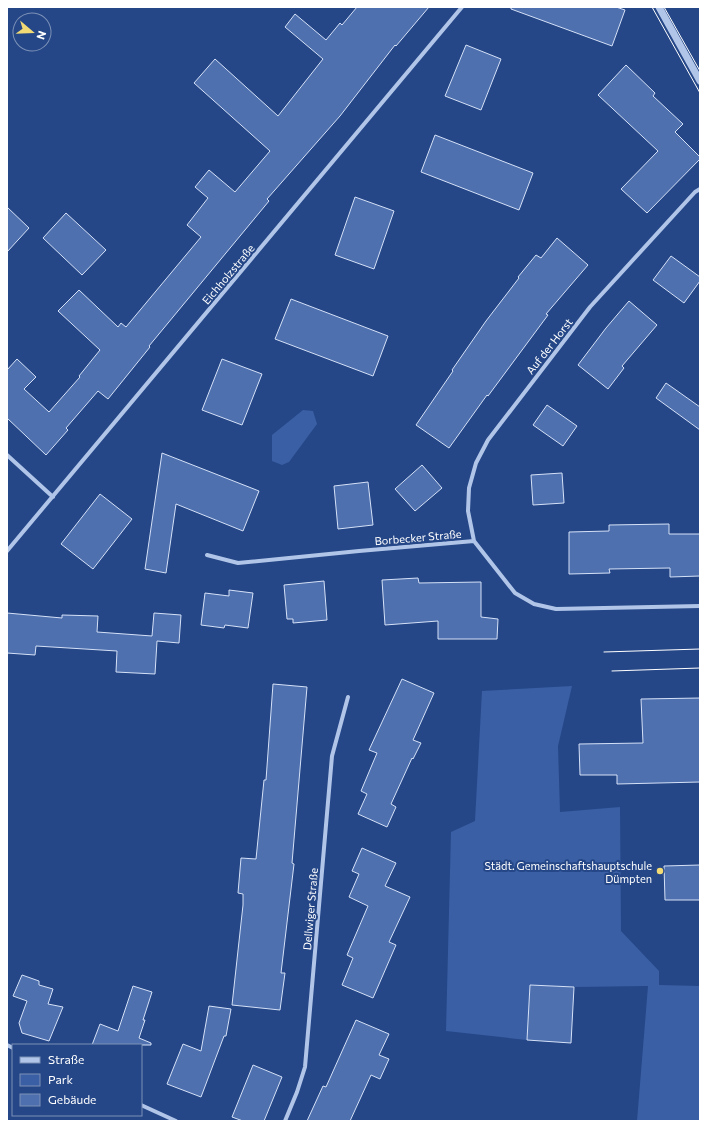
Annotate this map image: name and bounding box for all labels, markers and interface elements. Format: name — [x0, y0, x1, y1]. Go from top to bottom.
north arrow — [12, 12, 52, 52]
text: N — [34, 29, 49, 41]
street label: Eichholzstraße — [199, 241, 257, 307]
street label: Auf der Horst — [523, 315, 575, 376]
street label: Borbecker Straße — [374, 527, 462, 547]
place label: Städt. Gemeinschaftshauptschule Dümpten — [484, 859, 652, 885]
marker: Städt. Gemeinschaftshauptschule Dümpten — [655, 866, 665, 876]
street label: Dellwiger Straße — [300, 867, 320, 951]
legend — [12, 1044, 142, 1116]
text: Straße — [48, 1052, 84, 1066]
text: Park — [48, 1072, 74, 1086]
text: Gebäude — [48, 1092, 96, 1106]

